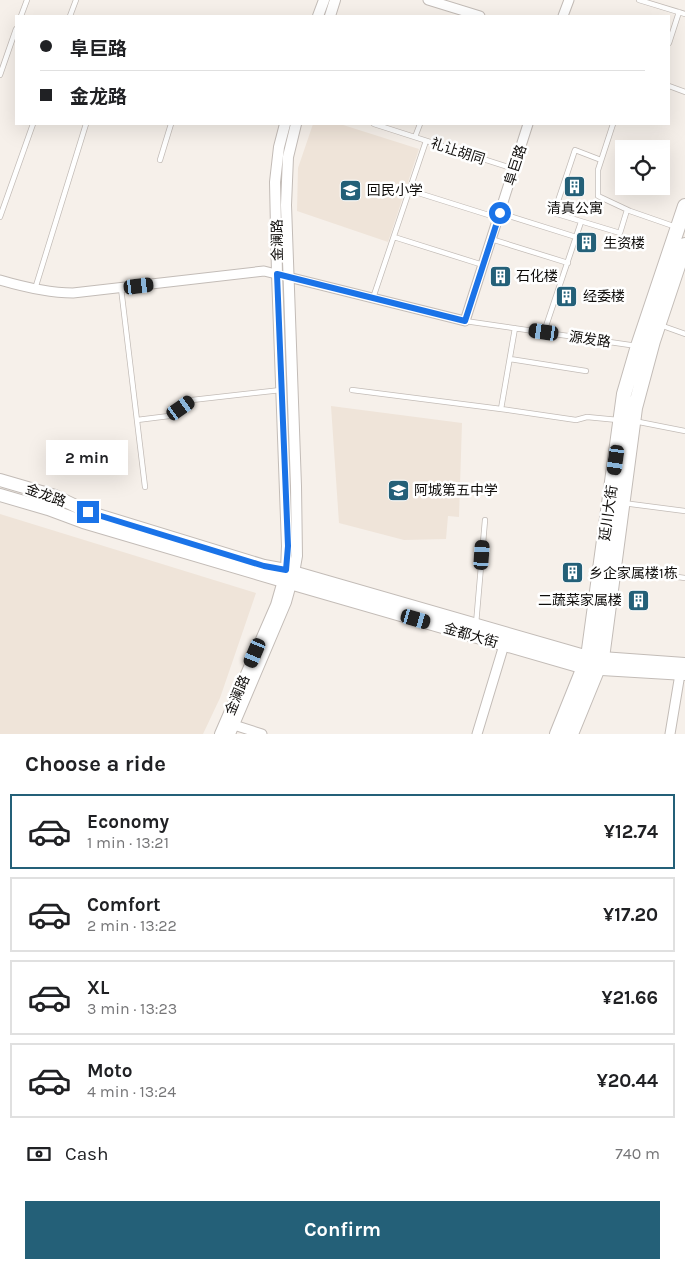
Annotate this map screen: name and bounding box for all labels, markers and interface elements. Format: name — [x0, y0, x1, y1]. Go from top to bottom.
text: 阜巨路 — [70, 38, 127, 60]
text: 金龙路 — [70, 86, 127, 108]
street label: 礼让胡同 — [429, 135, 487, 168]
map controls — [615, 140, 670, 195]
button: locate — [615, 140, 670, 195]
street label: 阜巨路 — [501, 143, 530, 188]
building icon: 清真公寓 — [563, 174, 587, 198]
school or university icon: 回民小学 — [339, 178, 363, 202]
place label: 回民小学 — [367, 182, 423, 199]
place label: 清真公寓 — [547, 200, 603, 217]
route start — [489, 202, 511, 224]
street label: 金澜路 — [269, 219, 286, 261]
building icon: 生资楼 — [575, 231, 599, 255]
place label: 生资楼 — [603, 235, 645, 252]
building icon: 石化楼 — [488, 264, 512, 288]
place label: 石化楼 — [516, 268, 558, 285]
car — [123, 277, 154, 295]
building icon: 经委楼 — [555, 284, 579, 308]
place label: 经委楼 — [583, 288, 625, 305]
car — [528, 322, 559, 342]
street label: 源发路 — [568, 328, 612, 351]
car — [164, 393, 197, 423]
callout: 2 min — [47, 440, 129, 474]
car — [606, 444, 625, 476]
text: 2 min — [65, 448, 109, 467]
school or university icon: 阿城第五中学 — [386, 478, 410, 502]
street label: 金龙路 — [23, 480, 68, 511]
place label: 阿城第五中学 — [414, 482, 498, 499]
street label: 延川大街 — [596, 484, 621, 542]
route end — [77, 501, 99, 523]
car — [473, 540, 490, 570]
building icon: 乡企家属楼1栋 — [561, 561, 585, 585]
place label: 乡企家属楼1栋 — [589, 565, 678, 582]
building icon: 二蔬菜家属楼 — [626, 588, 650, 612]
place label: 二蔬菜家属楼 — [538, 592, 622, 609]
car — [399, 608, 432, 630]
street label: 金都大街 — [442, 620, 500, 651]
car — [242, 636, 267, 670]
street label: 金澜路 — [221, 673, 253, 718]
text: Choose a ride — [25, 751, 166, 777]
icon: car — [27, 809, 72, 854]
text: Economy — [87, 811, 169, 833]
text: ¥12.74 — [604, 821, 658, 843]
text: 1 min · 13:21 — [87, 833, 169, 852]
icon: car — [27, 892, 72, 937]
text: Comfort — [87, 894, 161, 916]
text: ¥17.20 — [603, 904, 658, 926]
text: 2 min · 13:22 — [87, 916, 177, 935]
icon: car — [27, 975, 72, 1020]
text: XL — [87, 977, 109, 999]
text: ¥21.66 — [601, 987, 658, 1009]
text: 3 min · 13:23 — [87, 999, 177, 1018]
icon: car — [27, 1058, 72, 1103]
text: Moto — [87, 1060, 133, 1082]
text: ¥20.44 — [597, 1070, 658, 1092]
text: 4 min · 13:24 — [87, 1082, 176, 1101]
icon: cash — [25, 1140, 53, 1168]
text: Cash — [65, 1143, 109, 1165]
text: 740 m — [615, 1144, 660, 1163]
button: Confirm — [25, 1201, 660, 1259]

